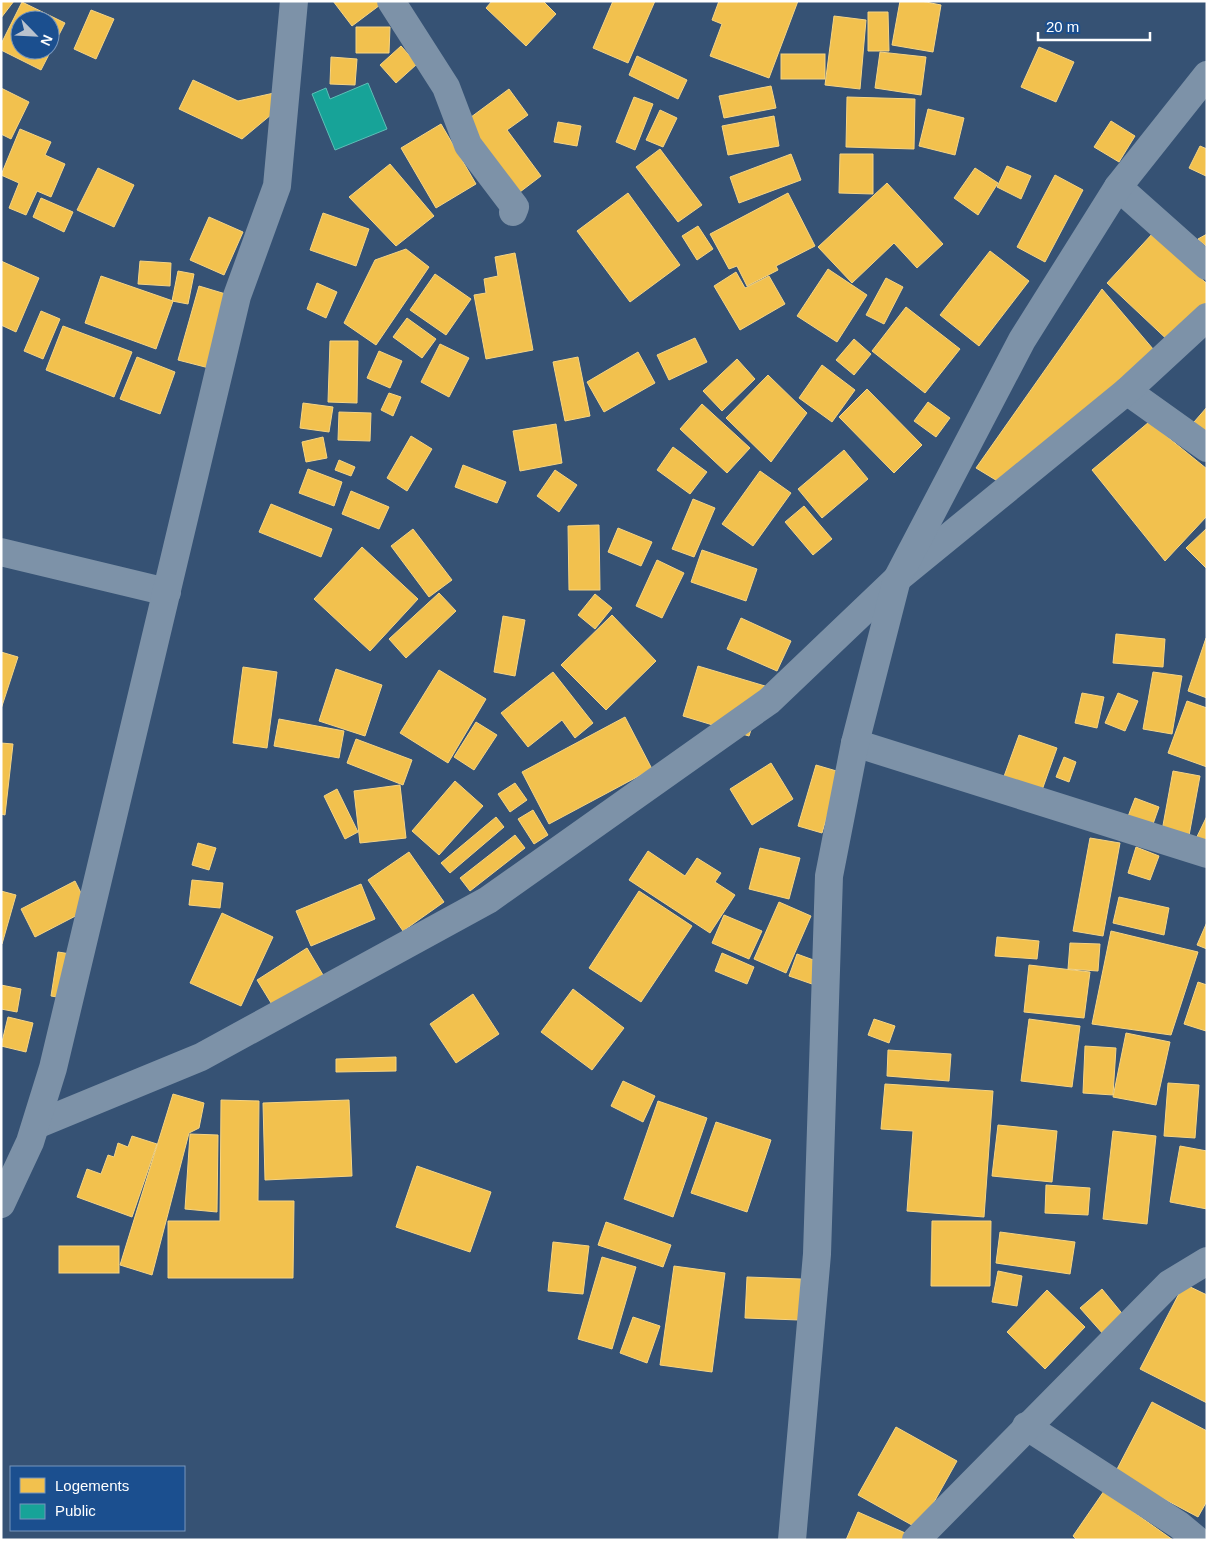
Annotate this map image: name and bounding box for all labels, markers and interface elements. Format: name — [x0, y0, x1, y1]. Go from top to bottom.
north arrow — [10, 10, 60, 60]
scale bar — [1038, 10, 1150, 42]
text: 20 m — [1046, 18, 1079, 35]
text: N — [38, 32, 56, 48]
legend — [10, 1466, 185, 1531]
text: Logements — [55, 1477, 129, 1494]
text: Public — [55, 1502, 96, 1519]

